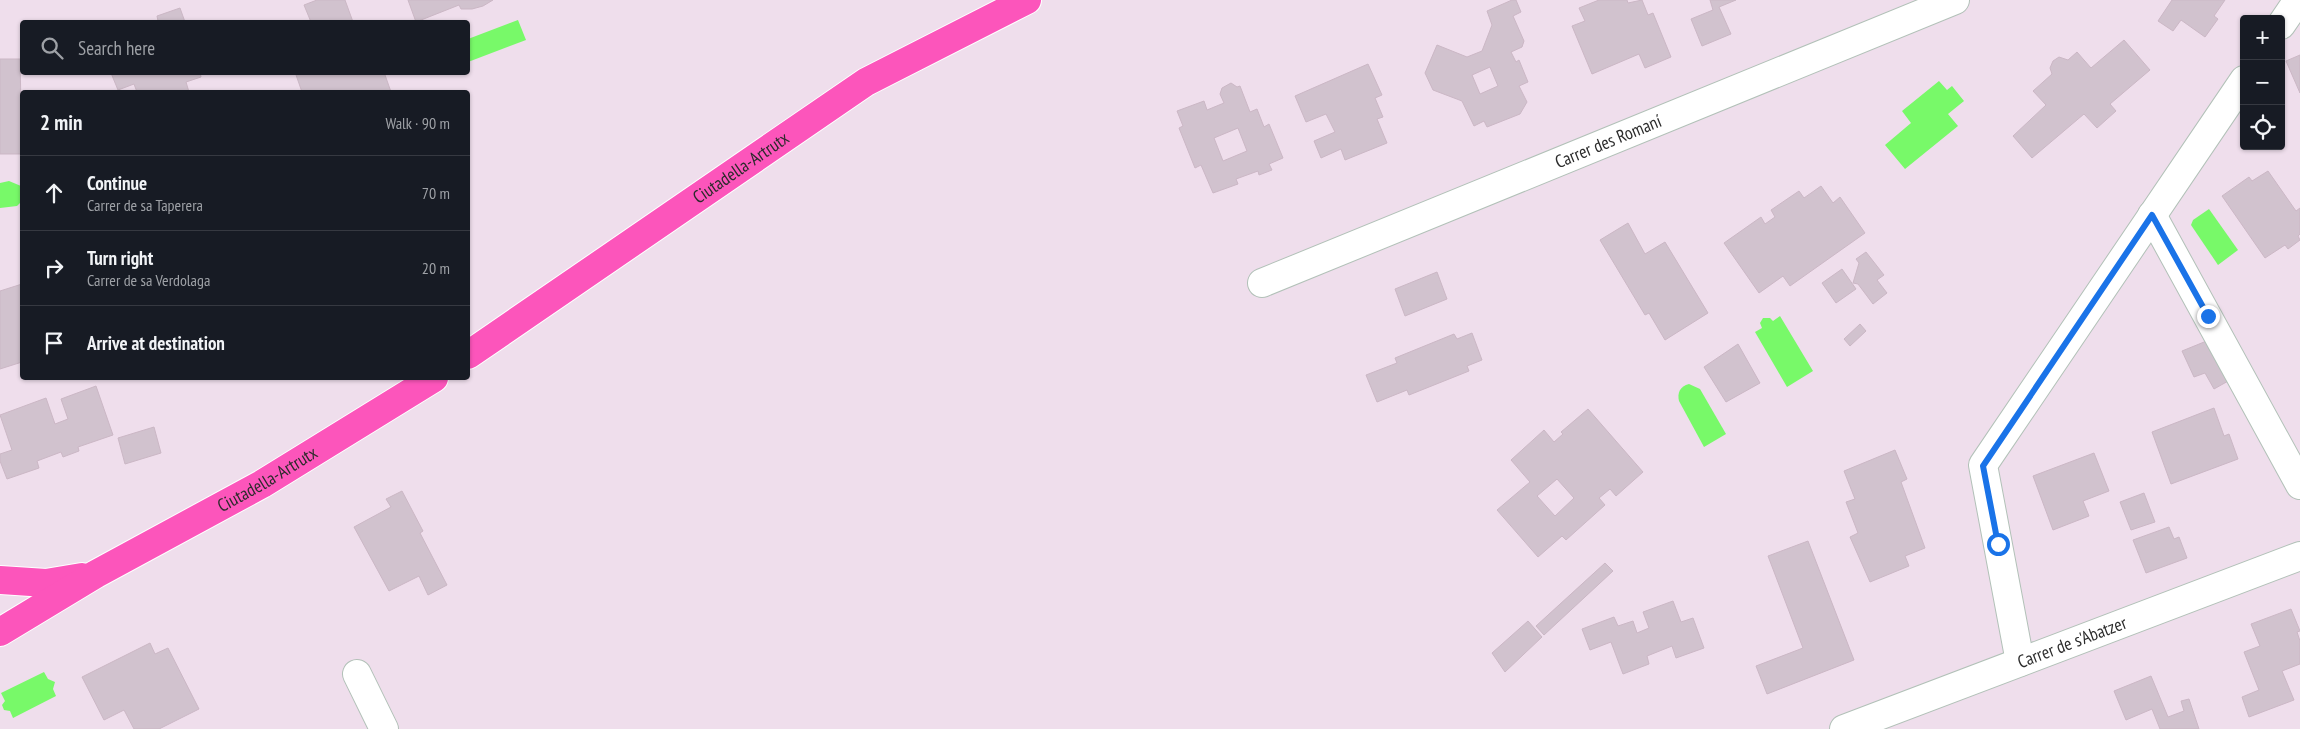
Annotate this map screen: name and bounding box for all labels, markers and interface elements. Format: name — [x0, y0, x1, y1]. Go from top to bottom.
map controls — [2240, 15, 2285, 150]
button: + — [2240, 15, 2285, 60]
search box — [20, 20, 470, 75]
icon: search — [38, 34, 66, 62]
text: Search here — [78, 36, 155, 60]
button: − — [2240, 60, 2285, 105]
button: locate — [2240, 105, 2285, 150]
text: 2 min — [40, 109, 82, 136]
street label: Carrer des Romaní — [1551, 109, 1665, 173]
text: Walk · 90 m — [385, 113, 450, 133]
street label: Ciutadella-Artrutx — [688, 126, 794, 208]
text: Continue — [87, 171, 147, 195]
icon: ahead — [40, 179, 68, 207]
text: 70 m — [422, 183, 450, 203]
text: Carrer de sa Taperera — [87, 195, 203, 215]
text: Turn right — [87, 246, 153, 270]
icon: right — [40, 254, 68, 282]
text: 20 m — [422, 258, 450, 278]
text: Carrer de sa Verdolaga — [87, 270, 210, 290]
route end — [2197, 305, 2220, 328]
icon: arrive — [40, 329, 68, 357]
text: Arrive at destination — [87, 331, 225, 355]
street label: Ciutadella-Artrutx — [213, 440, 322, 517]
route start — [1987, 533, 2010, 556]
street label: Carrer de s'Abatzer — [2014, 611, 2130, 673]

